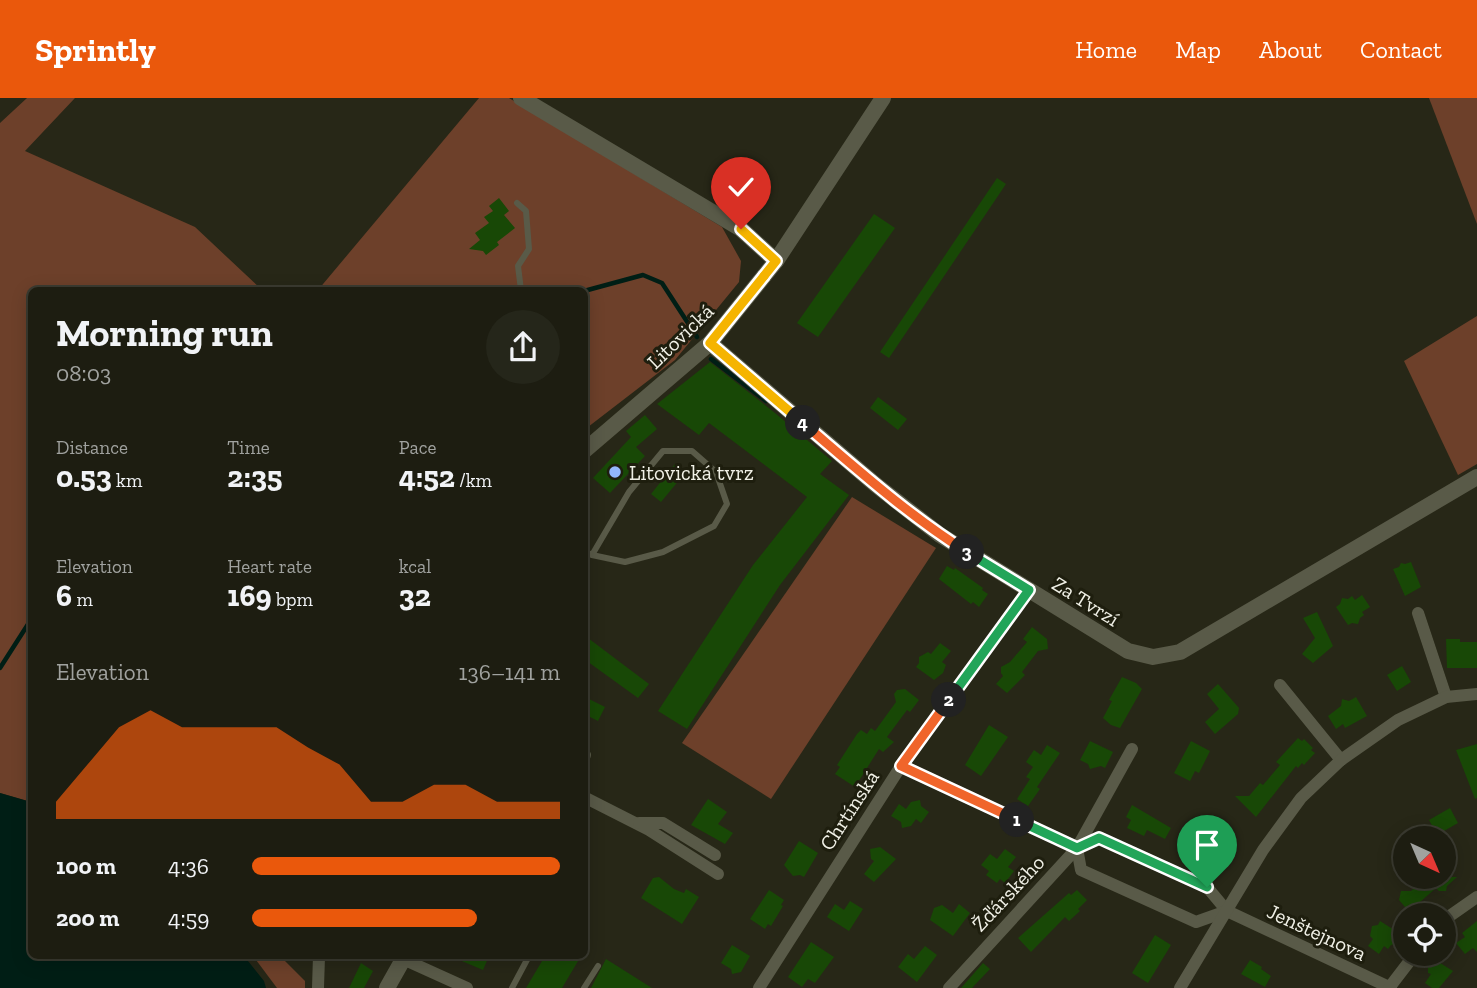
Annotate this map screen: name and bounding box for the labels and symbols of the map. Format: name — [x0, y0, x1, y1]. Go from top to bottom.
pin — [711, 157, 771, 229]
street label: Litovická — [642, 298, 718, 374]
pin: 4 — [786, 406, 820, 440]
place label: Litovická tvrz — [629, 460, 754, 485]
marker: Litovická tvrz — [607, 464, 623, 480]
pin: 3 — [950, 534, 984, 570]
street label: Za Tvrzí — [1048, 571, 1124, 631]
pin: 2 — [932, 682, 967, 718]
street label: Chrtínská — [814, 765, 884, 855]
pin: 1 — [1000, 802, 1034, 838]
pin — [1177, 815, 1237, 887]
north arrow — [1393, 826, 1456, 889]
street label: Žďárského — [966, 850, 1050, 936]
street label: Jenštejnova — [1263, 898, 1371, 967]

